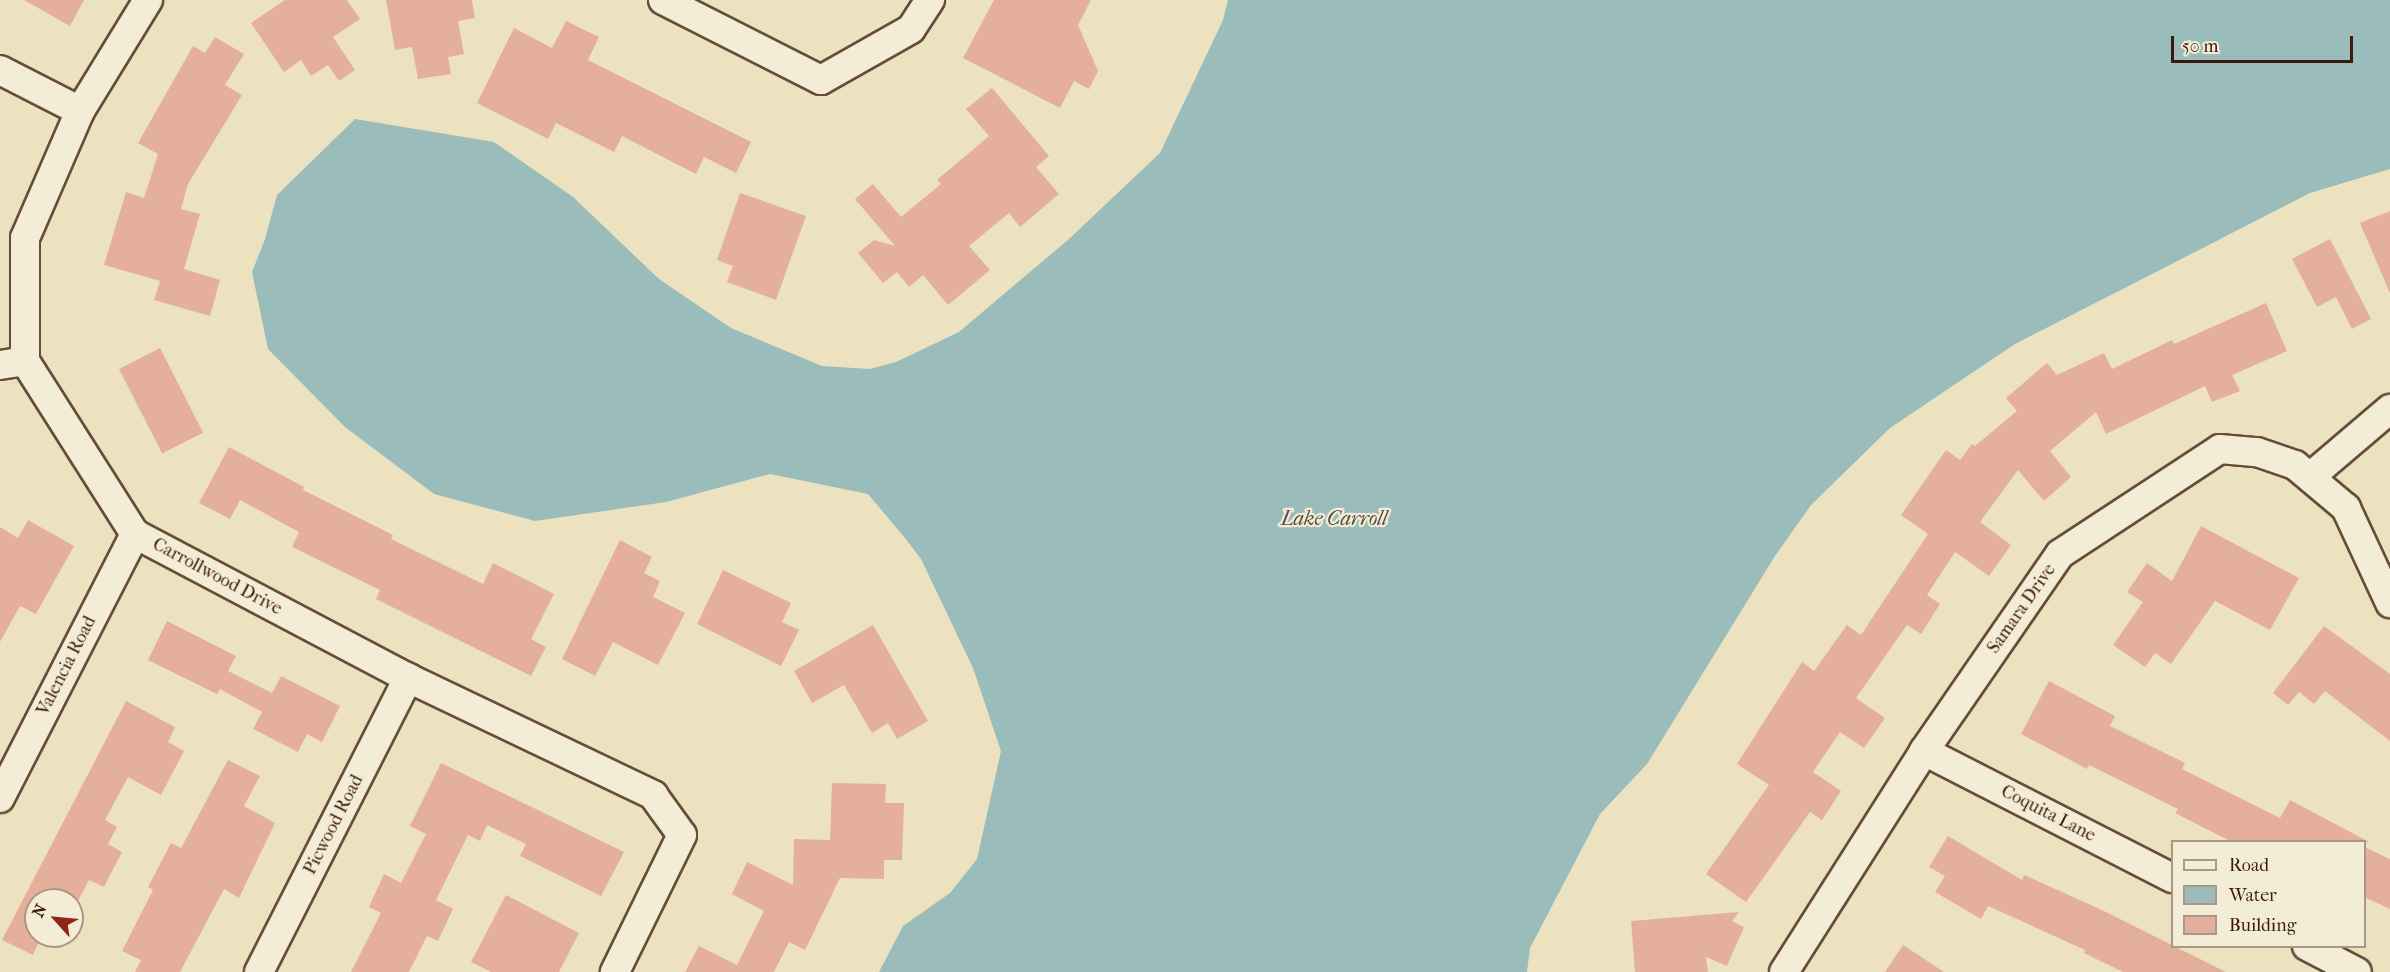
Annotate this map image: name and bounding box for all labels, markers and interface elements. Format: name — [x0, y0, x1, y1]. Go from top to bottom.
scale bar — [2174, 24, 2356, 62]
text: 50 m — [2182, 36, 2218, 57]
water label: Lake Carroll — [1281, 506, 1387, 530]
street label: Carrollwood Drive — [149, 534, 285, 620]
street label: Samara Drive — [1983, 560, 2061, 658]
street label: Valencia Road — [33, 613, 101, 719]
street label: Picwood Road — [300, 772, 368, 878]
street label: Coquita Lane — [1997, 781, 2099, 847]
legend — [2171, 840, 2366, 948]
text: Road — [2229, 855, 2269, 876]
text: Water — [2229, 885, 2277, 906]
north arrow — [24, 888, 84, 948]
text: N — [28, 901, 51, 920]
text: Building — [2229, 915, 2296, 936]

